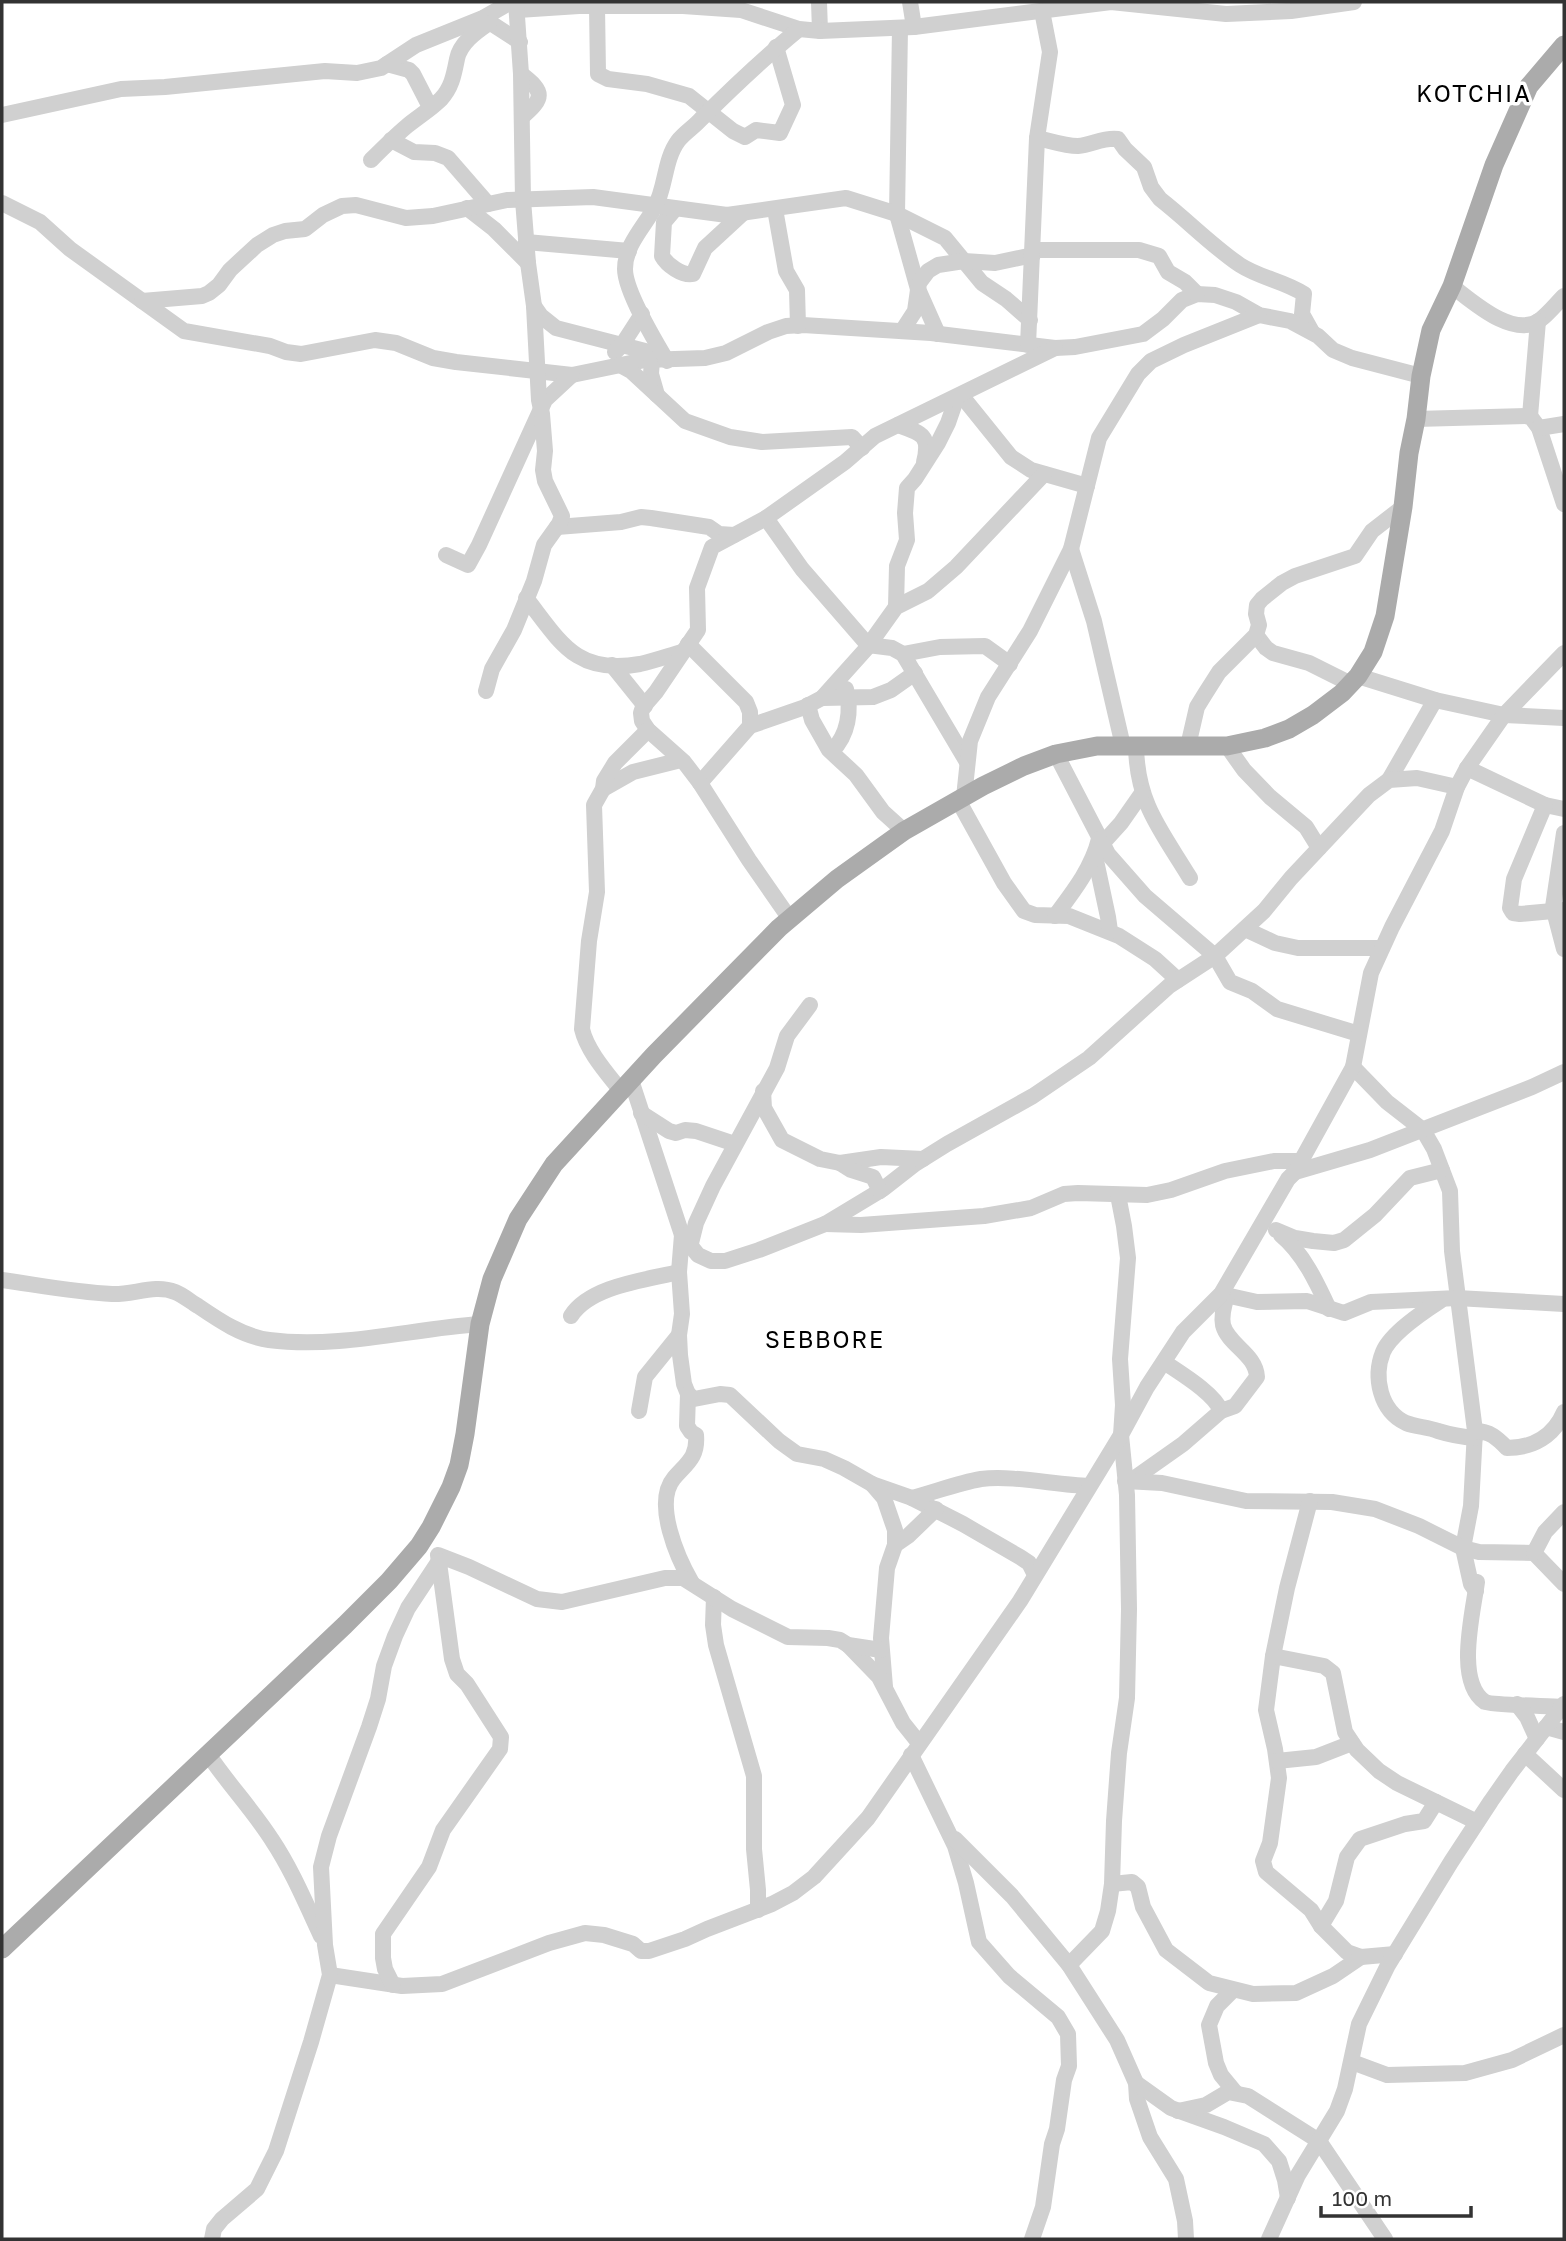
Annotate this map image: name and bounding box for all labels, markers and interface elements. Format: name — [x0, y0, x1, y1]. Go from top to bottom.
district label: KOTCHIA — [1416, 79, 1532, 107]
district label: SEBBORE — [765, 1325, 885, 1353]
scale bar — [1321, 2174, 1472, 2218]
text: 100 m — [1332, 2185, 1392, 2211]

